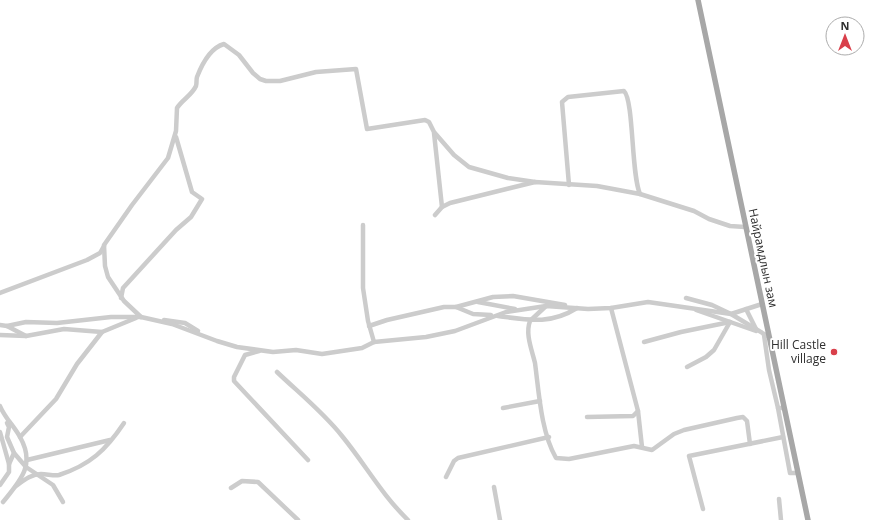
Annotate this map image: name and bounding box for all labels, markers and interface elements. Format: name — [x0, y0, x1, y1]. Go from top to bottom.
north arrow — [825, 16, 865, 56]
text: N — [841, 18, 849, 33]
street label: Найрамдлын зам — [745, 207, 782, 309]
place label: Hill Castle village — [771, 336, 826, 367]
marker: Hill Castle village — [829, 347, 839, 357]

